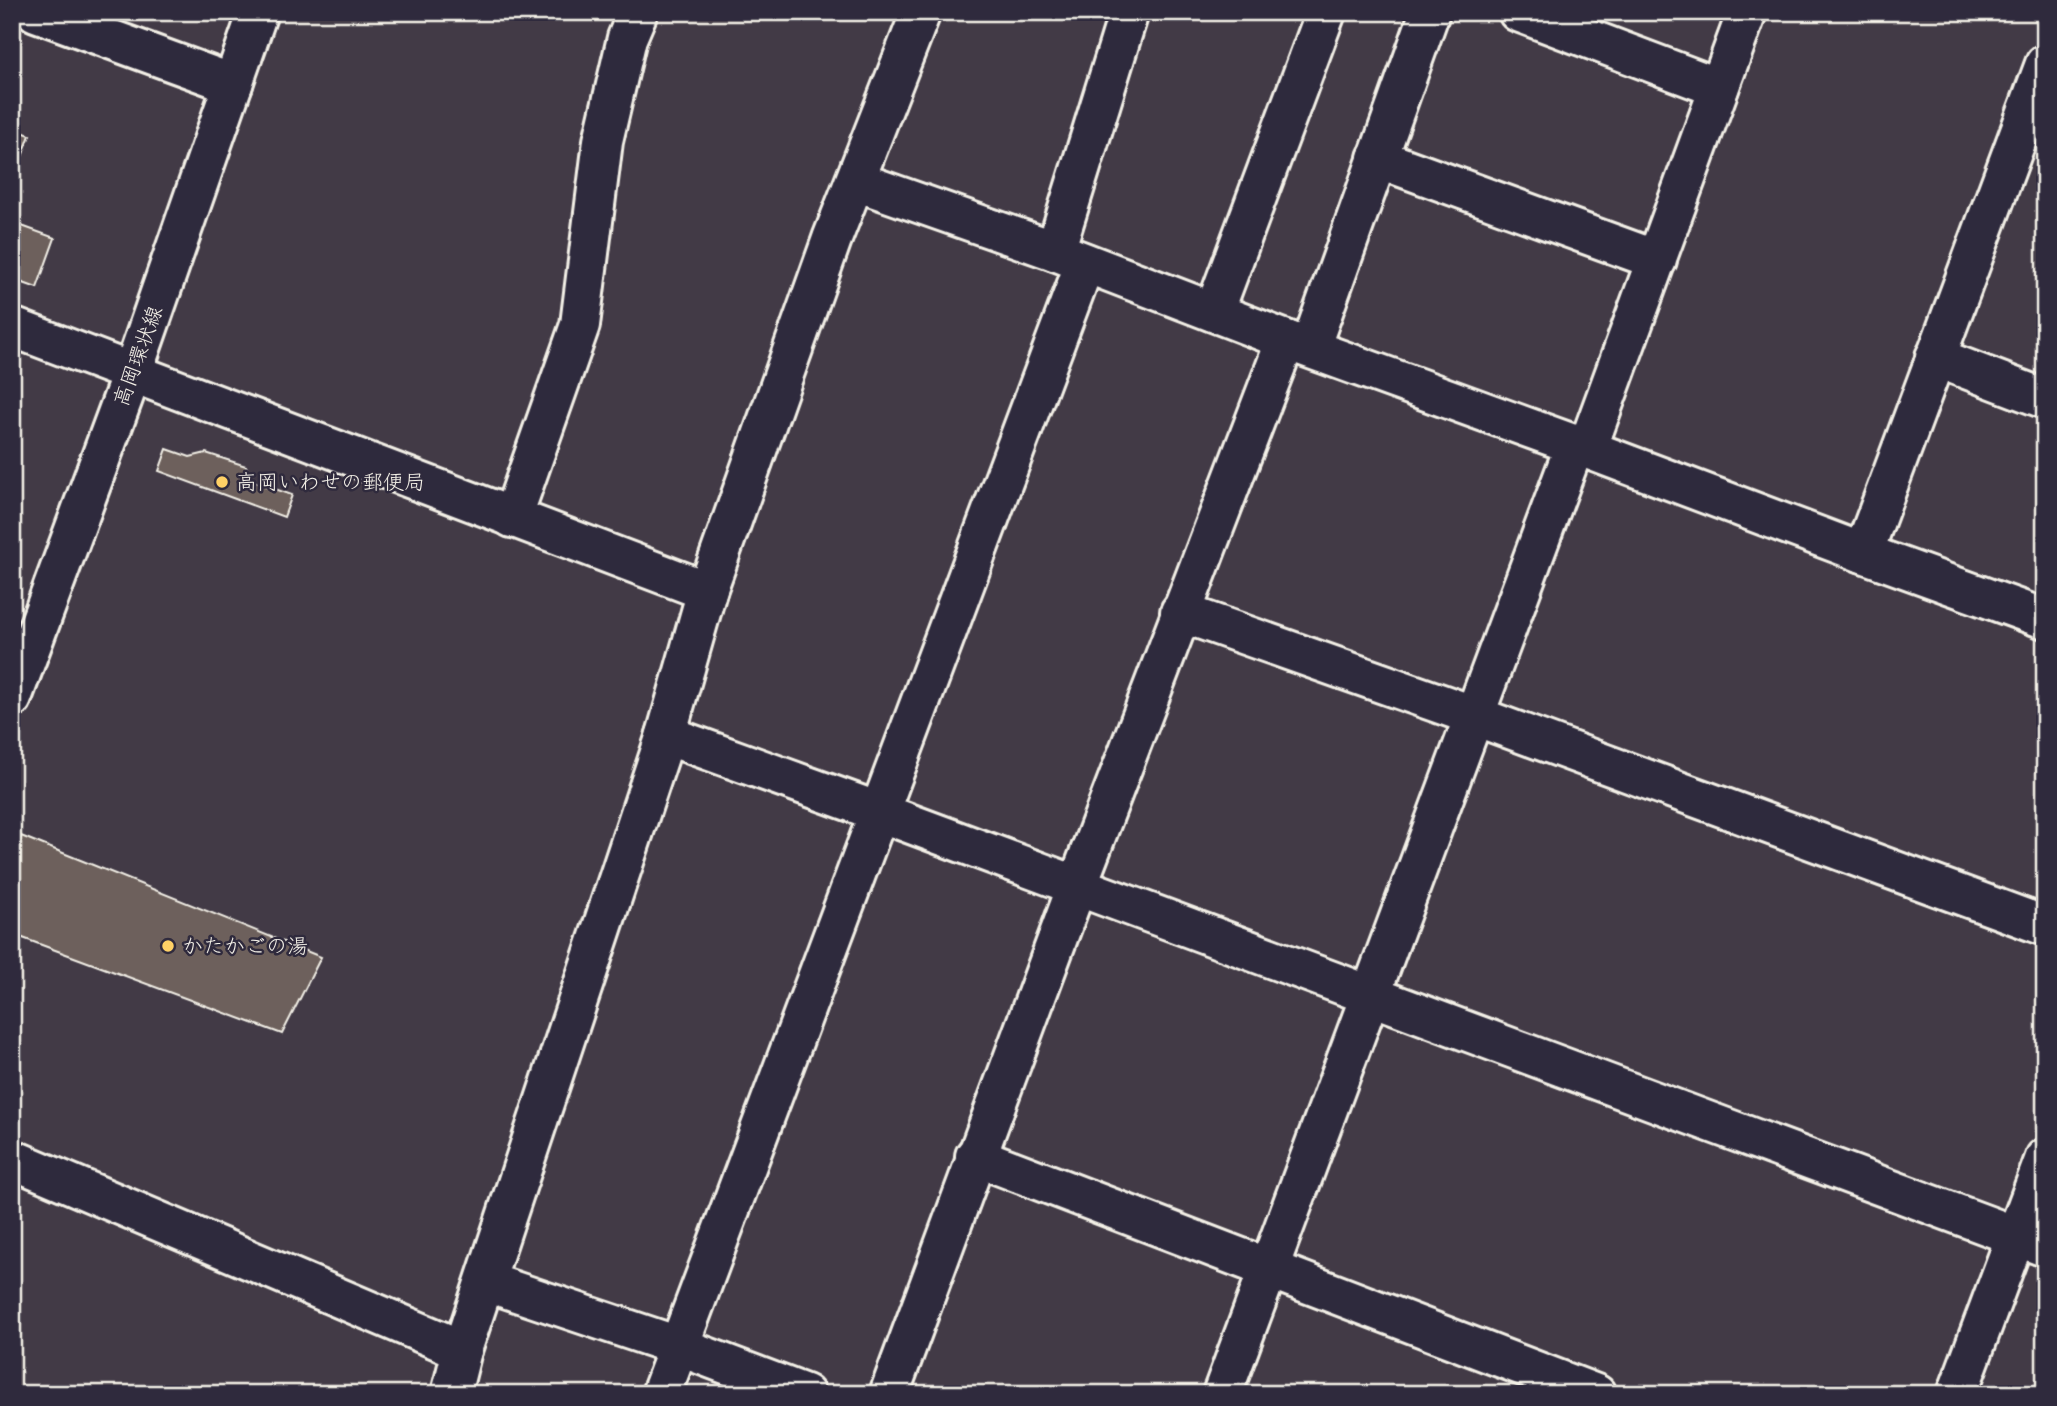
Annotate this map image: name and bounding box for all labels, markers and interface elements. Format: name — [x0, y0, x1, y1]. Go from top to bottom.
street label: 高岡環状線 — [107, 302, 170, 410]
place label: 高岡いわせの郵便局 — [236, 468, 425, 497]
marker: 高岡いわせの郵便局 — [214, 474, 230, 490]
place label: かたかごの湯 — [182, 932, 308, 961]
marker: かたかごの湯 — [160, 938, 176, 954]

